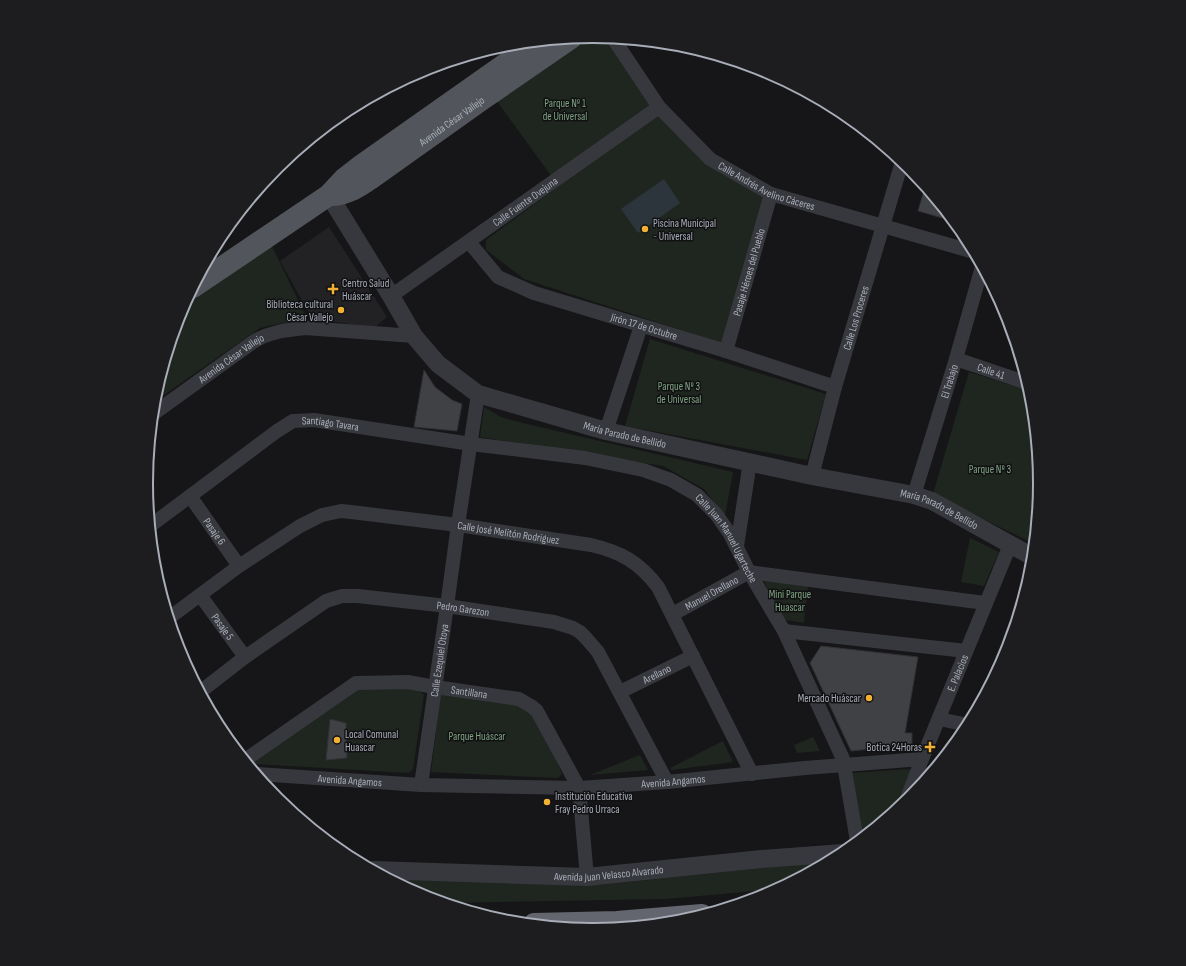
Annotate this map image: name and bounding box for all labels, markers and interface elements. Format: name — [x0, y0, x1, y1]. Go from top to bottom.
street label: Avenida César Vallejo — [416, 93, 487, 149]
park label: Parque Nº 1 de Universal — [543, 97, 587, 123]
street label: Calle Andrés Avelino Cáceres — [716, 159, 817, 213]
street label: Calle Fuente Ovejuna — [490, 174, 560, 229]
place label: Piscina Municipal - Universal — [653, 217, 716, 243]
marker: Piscina Municipal - Universal — [640, 224, 650, 234]
street label: Pasaje Héroes del Pueblo — [730, 226, 767, 317]
place label: Centro Salud Huáscar — [342, 277, 390, 303]
marker: Centro Salud Huáscar — [327, 283, 339, 295]
street label: Calle Los Proceres — [840, 284, 871, 352]
place label: Biblioteca cultural César Vallejo — [266, 298, 333, 324]
marker: Biblioteca cultural César Vallejo — [336, 305, 346, 315]
street label: Jirón 17 de Octubre — [608, 310, 679, 342]
street label: Avenida César Vallejo — [195, 331, 266, 386]
street label: Calle 41 — [976, 360, 1007, 382]
street label: El Trabajo — [938, 362, 961, 400]
park label: Parque Nº 3 de Universal — [657, 380, 701, 406]
street label: Santiago Tavara — [301, 413, 360, 433]
street label: María Parado de Bellido — [582, 418, 668, 451]
park label: Parque Nº 3 — [969, 463, 1012, 476]
street label: María Parado de Bellido — [899, 486, 981, 532]
street label: Calle Juan Manuel Ugarteche — [693, 491, 760, 585]
street label: Pasaje 6 — [201, 515, 229, 547]
street label: Calle José Melitón Rodríguez — [457, 518, 560, 547]
street label: Manuel Orellano — [683, 573, 741, 613]
park label: Mini Parque Huascar — [769, 588, 811, 614]
street label: Pedro Garezon — [436, 598, 491, 619]
street label: Pasaje 5 — [209, 611, 237, 642]
street label: Calle Ezequiel Otoya — [427, 623, 451, 698]
street label: E. Palacios — [944, 653, 971, 693]
street label: Arellano — [640, 661, 673, 687]
street label: Santillana — [450, 683, 488, 701]
place label: Mercado Huáscar — [798, 692, 861, 705]
marker: Mercado Huáscar — [864, 693, 874, 703]
place label: Local Comunal Huascar — [345, 728, 398, 754]
park label: Parque Huáscar — [448, 730, 506, 743]
marker: Local Comunal Huascar — [332, 735, 342, 745]
place label: Botica 24Horas — [867, 741, 922, 754]
marker: Botica 24Horas — [925, 742, 935, 752]
street label: Avenida Angamos — [316, 772, 382, 789]
street label: Avenida Angamos — [640, 772, 706, 790]
place label: Institución Educativa Fray Pedro Urraca — [555, 790, 633, 816]
marker: Institución Educativa Fray Pedro Urraca — [542, 797, 552, 807]
street label: Avenida Juan Velasco Alvarado — [553, 863, 664, 883]

